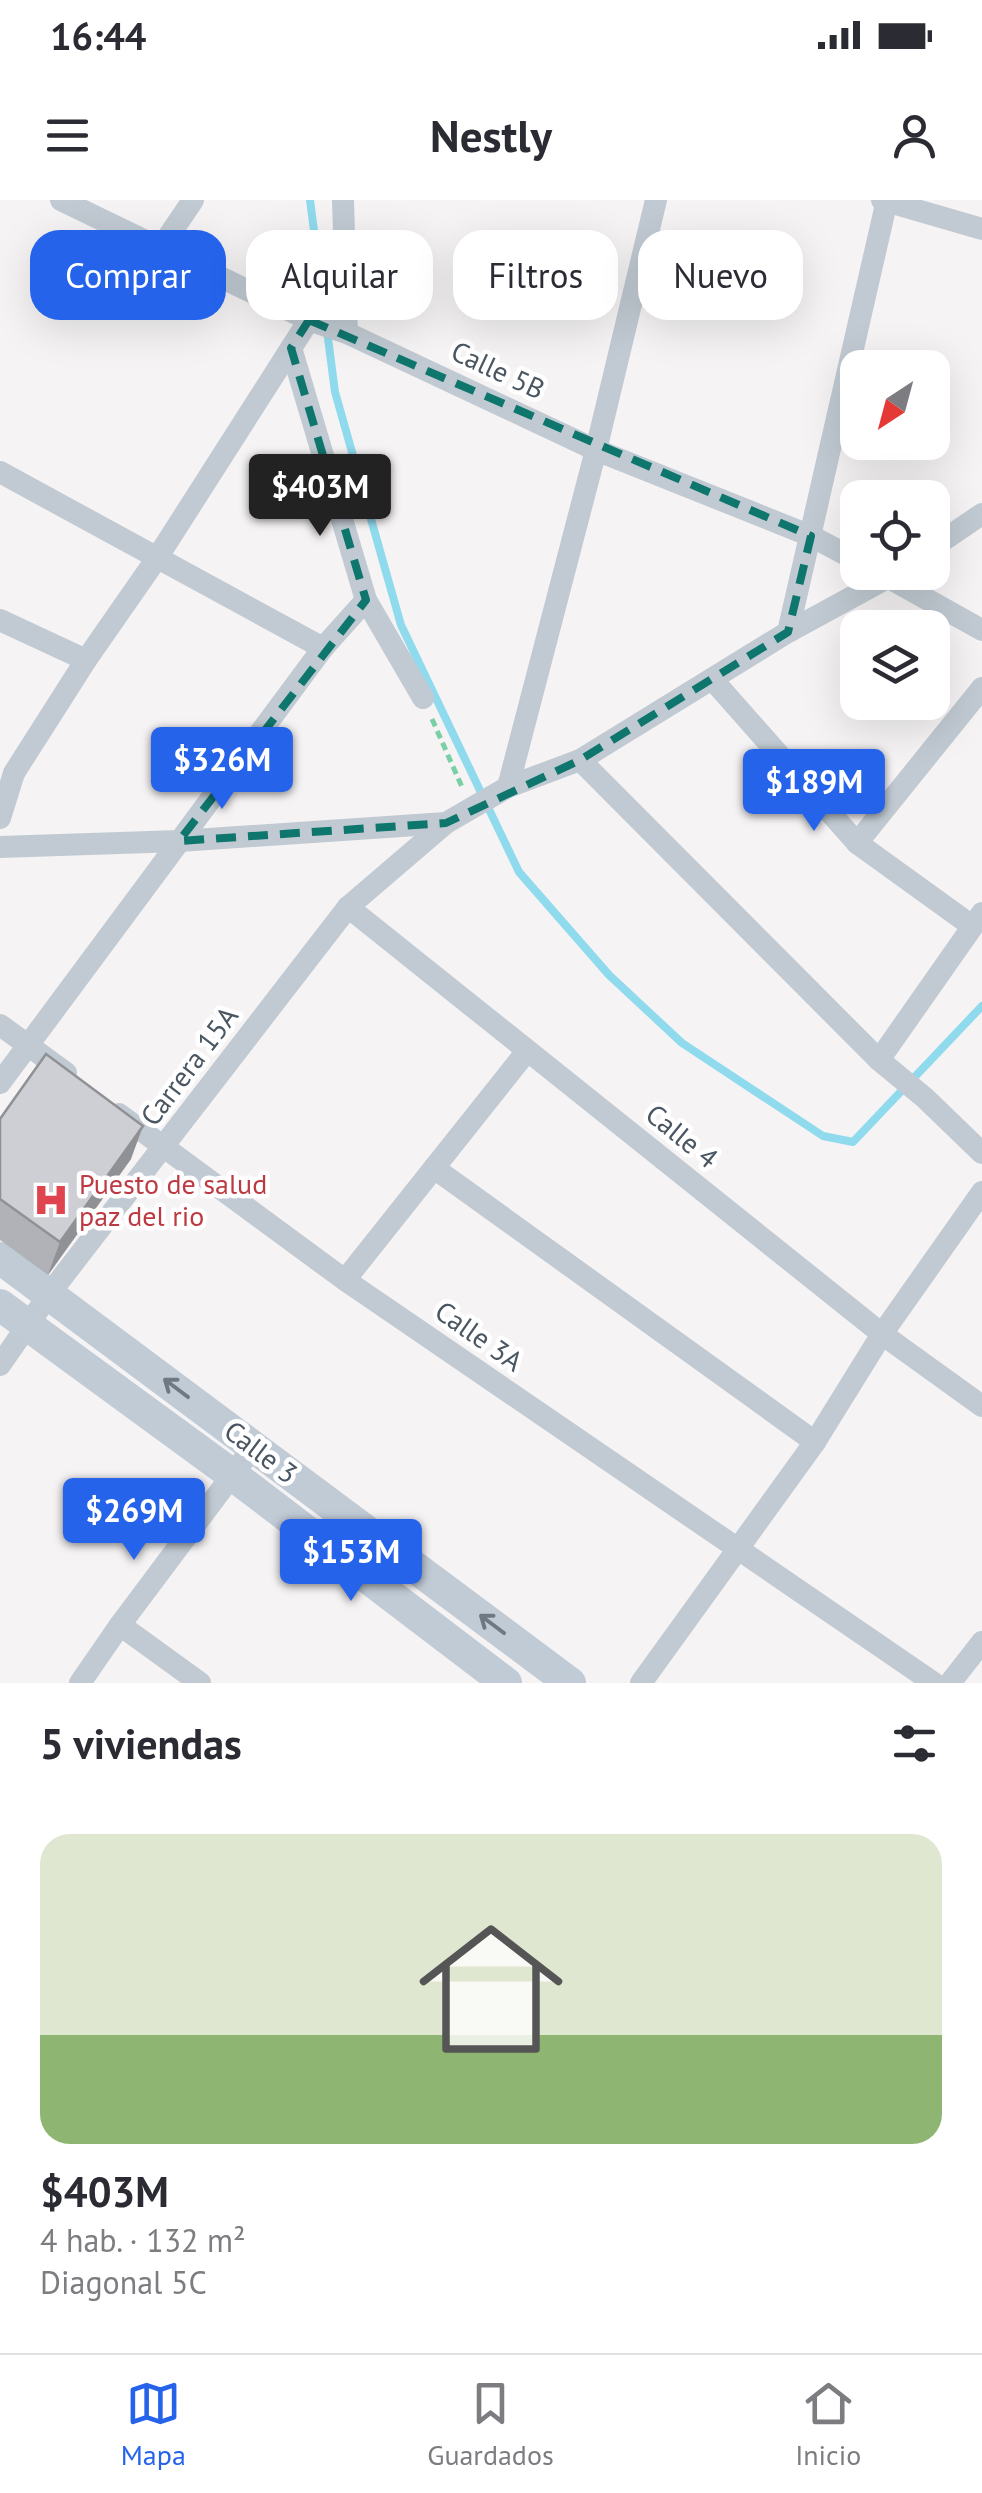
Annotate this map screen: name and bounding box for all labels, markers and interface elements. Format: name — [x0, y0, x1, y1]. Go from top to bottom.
text: 16:44 — [50, 11, 146, 60]
text: Nestly — [430, 106, 552, 164]
icon: menu — [40, 108, 95, 163]
icon: person — [887, 108, 942, 163]
chip: Comprar — [30, 230, 226, 320]
chip: Alquilar — [246, 230, 433, 320]
chip: Filtros — [453, 230, 618, 320]
chip: Nuevo — [638, 230, 803, 320]
street label: Calle 5B — [445, 332, 551, 407]
north arrow — [840, 350, 950, 460]
map controls — [840, 350, 950, 720]
pin: $403M — [250, 454, 390, 539]
text: $403M — [271, 465, 369, 507]
button: locate — [840, 480, 950, 590]
button: layers — [840, 610, 950, 720]
pin: $326M — [152, 727, 292, 812]
text: $326M — [173, 738, 271, 780]
pin: $189M — [744, 749, 884, 834]
text: $189M — [765, 760, 863, 802]
street label: Carrera 15A — [132, 998, 246, 1133]
street label: Calle 4 — [639, 1095, 726, 1176]
place label: Puesto de salud paz del rio — [79, 1165, 267, 1234]
hospital icon: Puesto de salud paz del rio — [32, 1181, 70, 1219]
street label: Calle 3A — [428, 1292, 531, 1380]
one-way arrow — [163, 1377, 190, 1398]
street label: Calle 3 — [217, 1412, 305, 1491]
pin: $269M — [64, 1478, 204, 1563]
text: $269M — [85, 1489, 183, 1531]
pin: $153M — [281, 1519, 421, 1604]
text: $153M — [302, 1530, 400, 1572]
one-way arrow — [479, 1614, 506, 1635]
text: 5 viviendas — [40, 1716, 242, 1771]
icon: filters — [887, 1716, 942, 1771]
icon: home — [401, 1899, 581, 2079]
text: $403M — [40, 2164, 169, 2219]
text: 4 hab. · 132 m² — [40, 2219, 246, 2261]
text: Diagonal 5C — [40, 2261, 207, 2303]
tab: Mapa — [121, 2376, 186, 2473]
tab: Guardados — [427, 2376, 554, 2473]
tab: Inicio — [795, 2376, 861, 2473]

